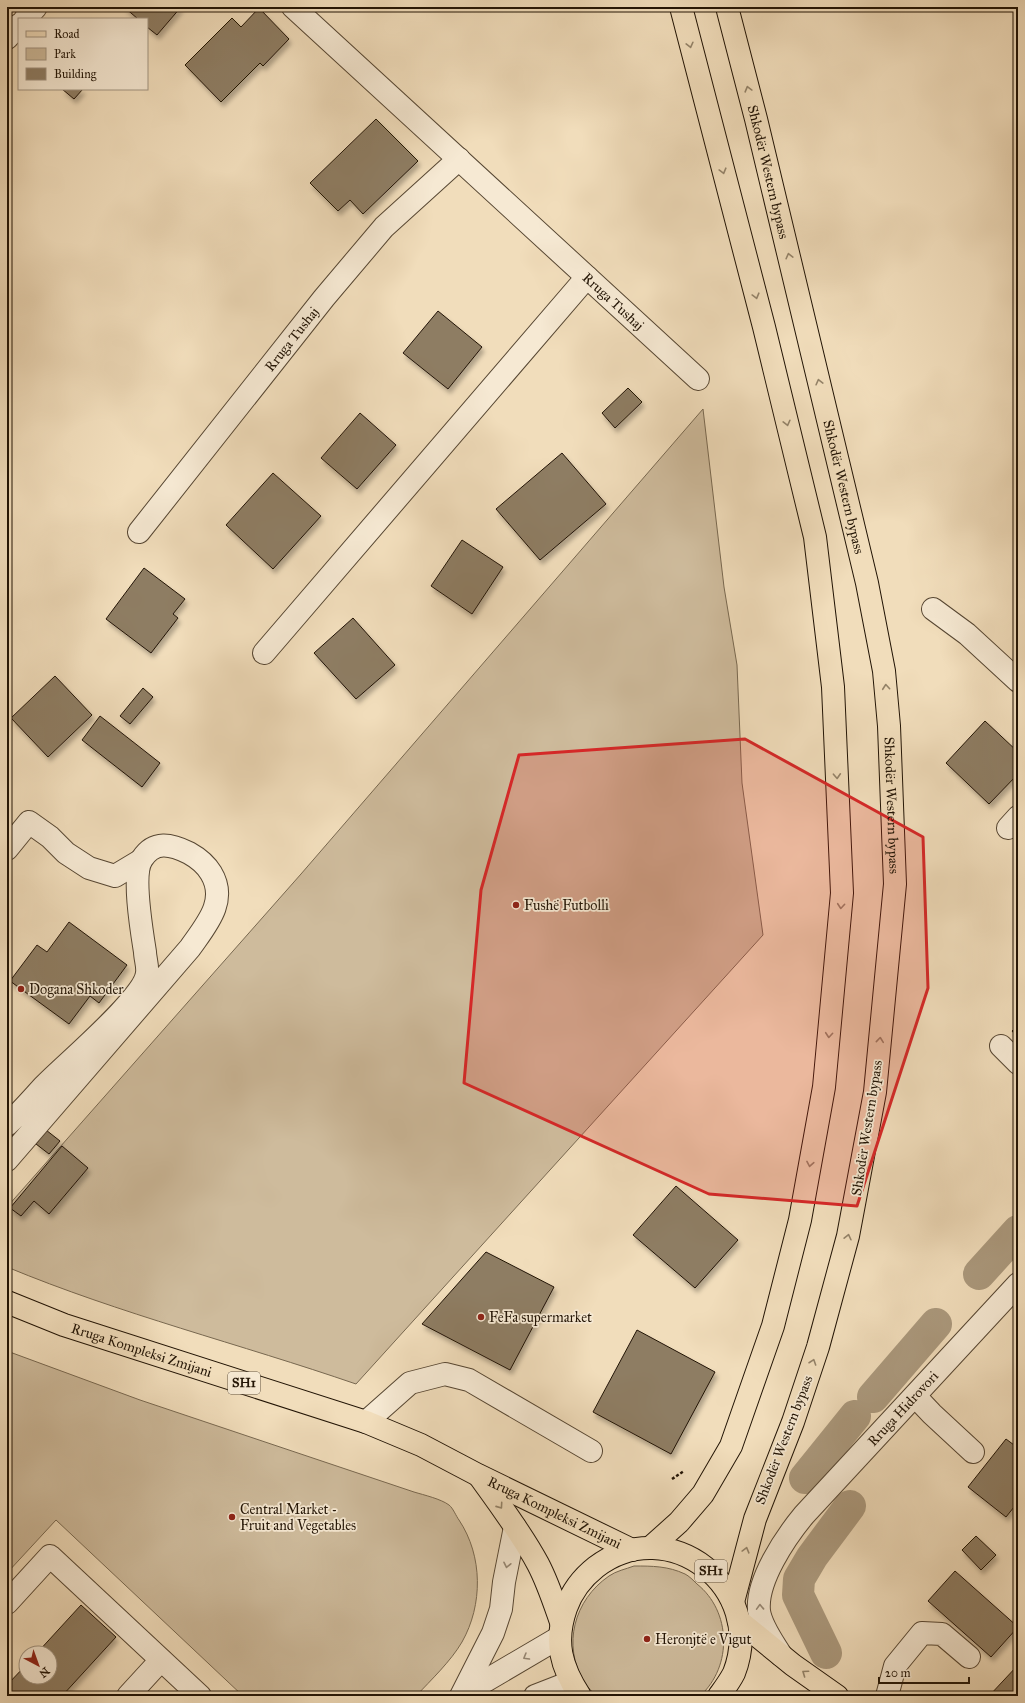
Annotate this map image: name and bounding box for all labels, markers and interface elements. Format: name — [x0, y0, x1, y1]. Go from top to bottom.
legend — [18, 18, 148, 90]
text: Road — [54, 27, 80, 41]
one-way arrow — [686, 42, 694, 48]
text: Park — [54, 47, 76, 61]
text: Building — [54, 67, 97, 82]
one-way arrow — [744, 86, 753, 93]
street label: Shkodër Western bypass — [744, 103, 793, 241]
one-way arrow — [718, 167, 727, 174]
one-way arrow — [785, 253, 793, 259]
street label: Rruga Tushaj — [579, 269, 648, 334]
one-way arrow — [751, 293, 759, 300]
street label: Rruga Tushaj — [261, 303, 322, 375]
one-way arrow — [816, 379, 824, 385]
street label: Shkodër Western bypass — [820, 418, 868, 556]
one-way arrow — [782, 419, 791, 426]
one-way arrow — [881, 684, 890, 690]
street label: Shkodër Western bypass — [881, 736, 903, 874]
one-way arrow — [832, 773, 841, 779]
place label: Fushë Futbolli — [524, 897, 609, 914]
marker: Fushë Futbolli — [511, 900, 521, 910]
one-way arrow — [837, 903, 846, 909]
place label: Dogana Shkoder — [29, 981, 124, 998]
marker: Dogana Shkoder — [16, 984, 26, 994]
one-way arrow — [824, 1032, 833, 1038]
one-way arrow — [875, 1037, 884, 1043]
street label: Shkodër Western bypass — [848, 1059, 886, 1197]
one-way arrow — [806, 1160, 815, 1167]
one-way arrow — [843, 1234, 852, 1241]
place label: FeFa supermarket — [489, 1309, 592, 1326]
marker: FeFa supermarket — [476, 1312, 486, 1322]
street label: Rruga Kompleksi Zmijani — [69, 1319, 214, 1381]
one-way arrow — [808, 1359, 817, 1366]
street label: Rruga Hidrovori — [864, 1367, 942, 1449]
road number: SH1 — [228, 1372, 260, 1394]
street label: Shkodër Western bypass — [752, 1373, 816, 1507]
street label: Rruga Kompleksi Zmijani — [485, 1473, 625, 1552]
place label: Central Market - Fruit and Vegetables — [240, 1501, 356, 1534]
one-way arrow — [495, 1502, 502, 1509]
marker: Central Market - Fruit and Vegetables — [227, 1512, 237, 1522]
one-way arrow — [741, 1547, 750, 1554]
road number: SH1 — [695, 1560, 727, 1582]
one-way arrow — [503, 1562, 512, 1568]
one-way arrow — [756, 1604, 764, 1610]
place label: Heronjtë e Vigut — [655, 1631, 751, 1648]
marker: Heronjtë e Vigut — [642, 1634, 652, 1644]
north arrow — [18, 1645, 58, 1685]
one-way arrow — [523, 1653, 530, 1660]
scale bar — [879, 1659, 969, 1685]
text: N — [36, 1664, 52, 1681]
text: 20 m — [885, 1666, 911, 1680]
one-way arrow — [802, 1671, 809, 1678]

